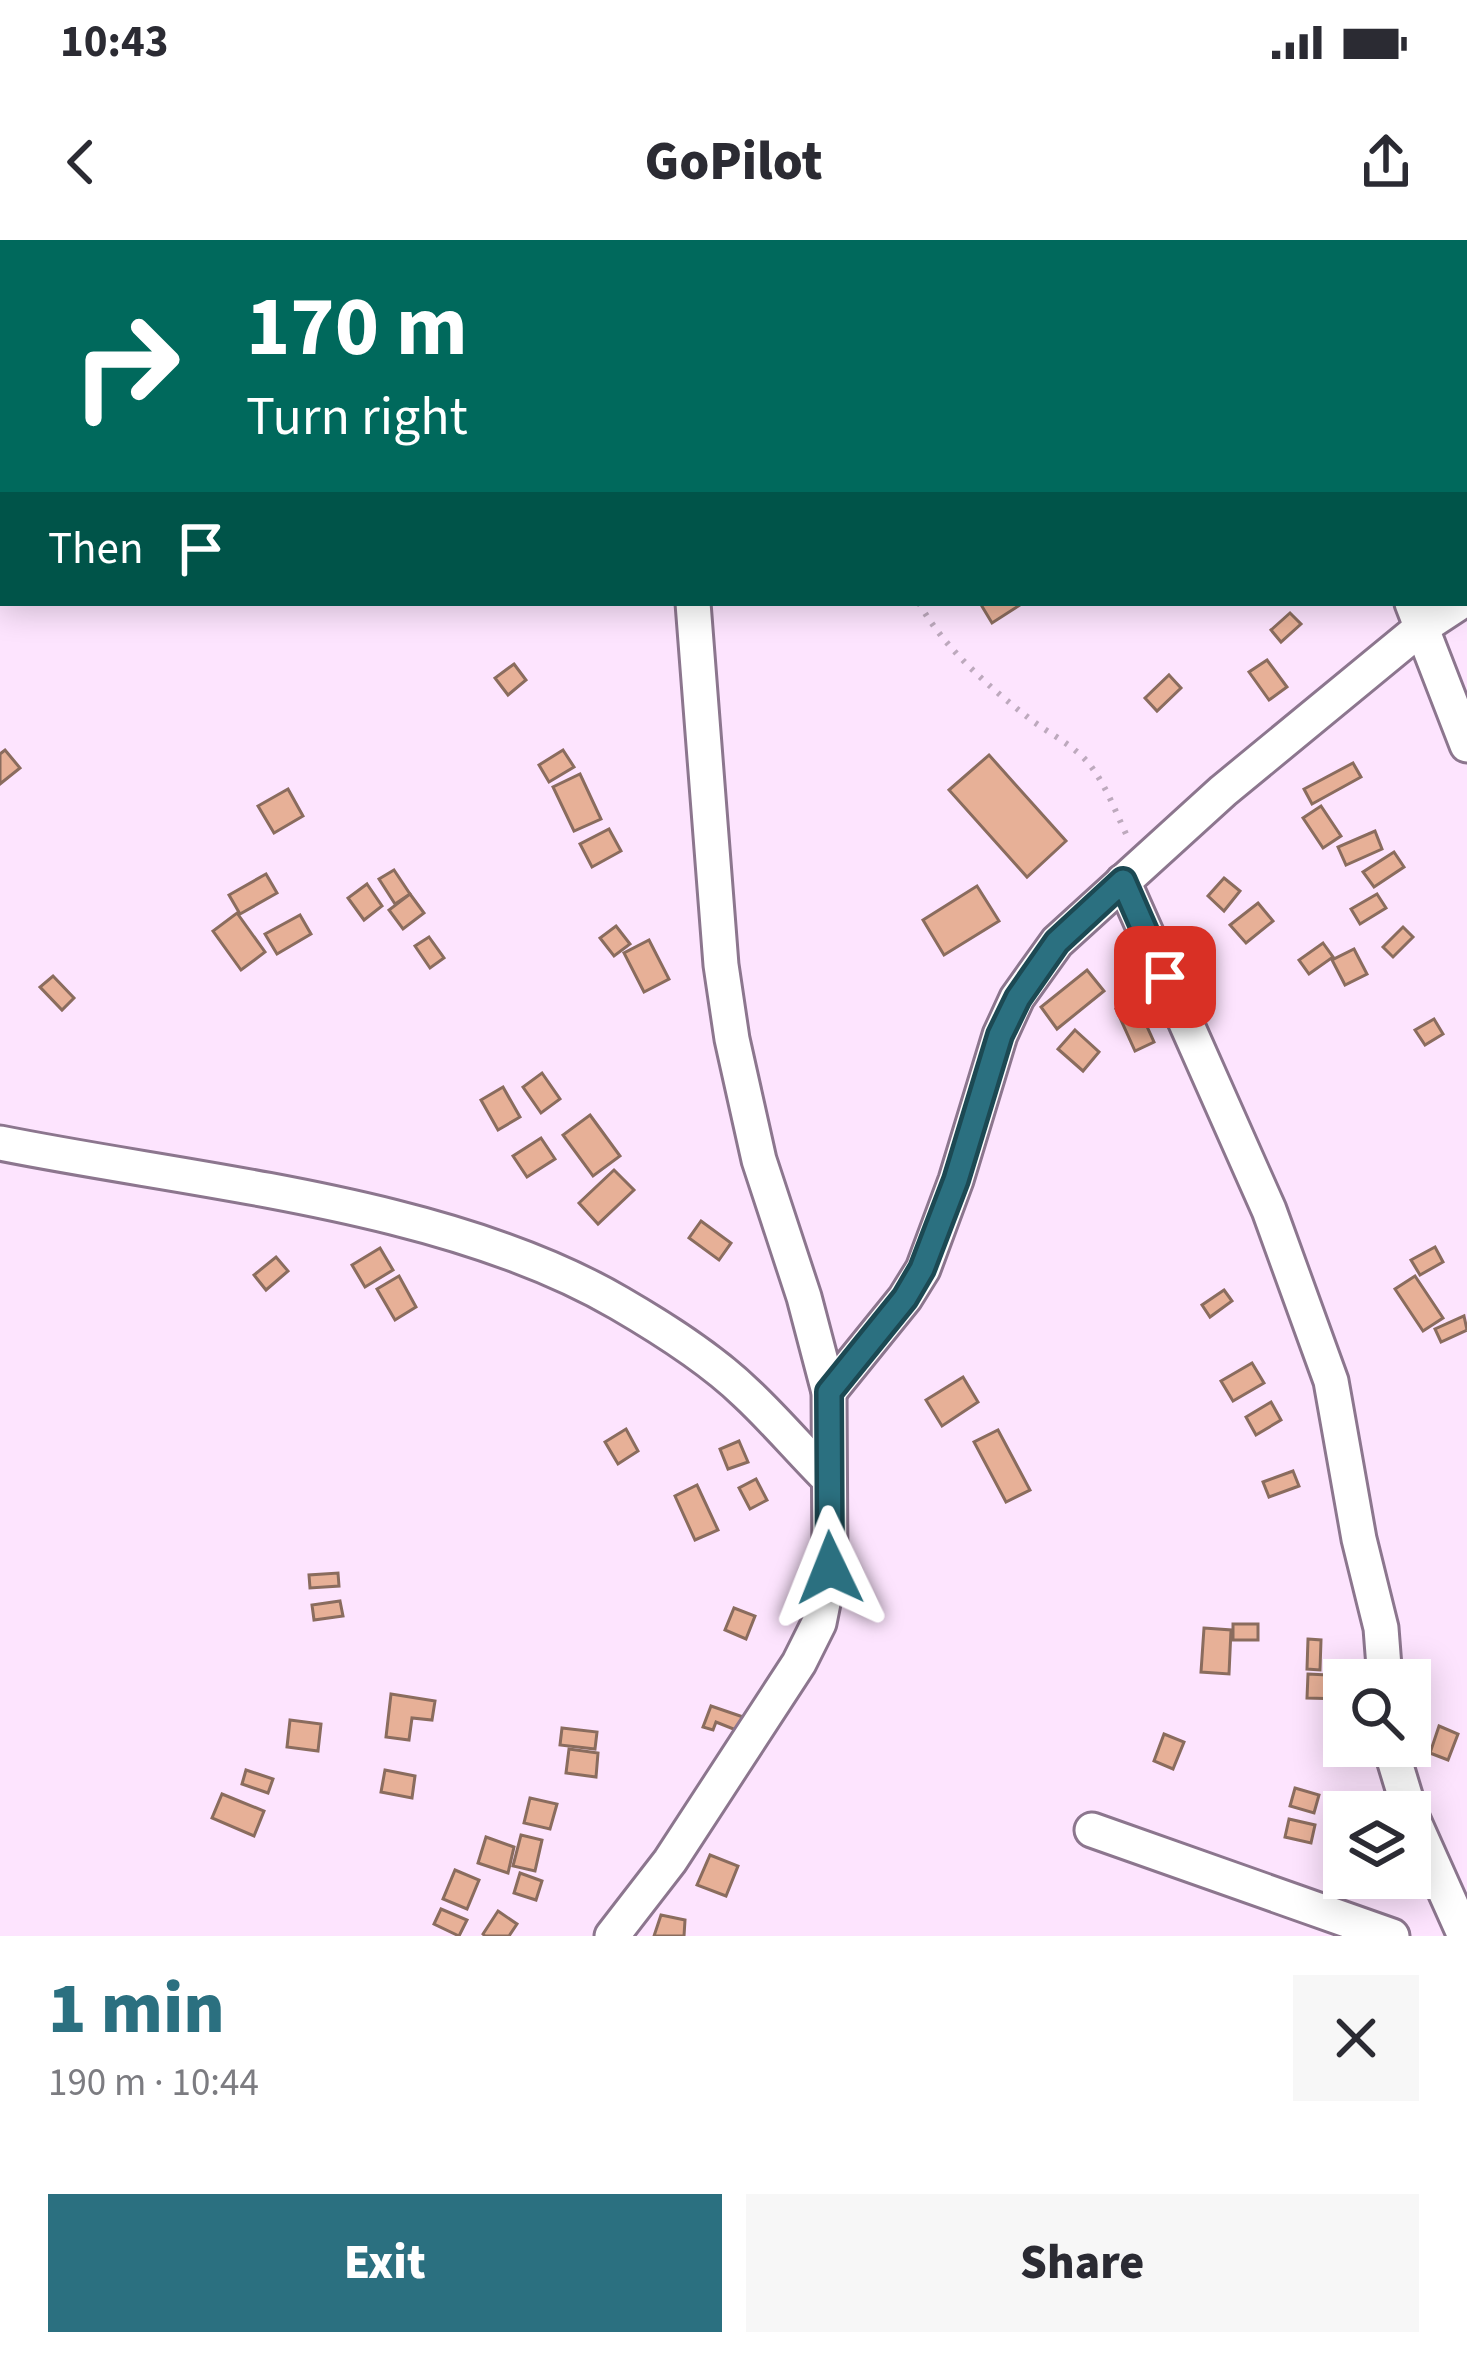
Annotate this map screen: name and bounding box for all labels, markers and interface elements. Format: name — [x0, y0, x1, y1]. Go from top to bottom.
text: 10:43 — [60, 10, 169, 74]
text: GoPilot — [644, 124, 823, 201]
icon: back — [48, 129, 114, 195]
icon: share — [1353, 129, 1419, 195]
text: 170 m — [246, 268, 468, 388]
icon: right — [48, 288, 204, 444]
text: Turn right — [246, 379, 468, 456]
icon: arrive — [168, 516, 234, 582]
text: Then — [48, 517, 144, 581]
pin — [1114, 926, 1216, 1028]
icon: arrive — [1132, 944, 1198, 1010]
position arrow — [767, 1505, 893, 1631]
map controls — [1323, 1659, 1431, 1899]
button: search — [1323, 1659, 1431, 1767]
button: layers — [1323, 1791, 1431, 1899]
text: 1 min — [48, 1958, 225, 2061]
button: close — [1293, 1975, 1419, 2101]
text: 190 m · 10:44 — [48, 2055, 259, 2111]
button: Exit — [48, 2194, 722, 2332]
button: Share — [746, 2194, 1419, 2332]

